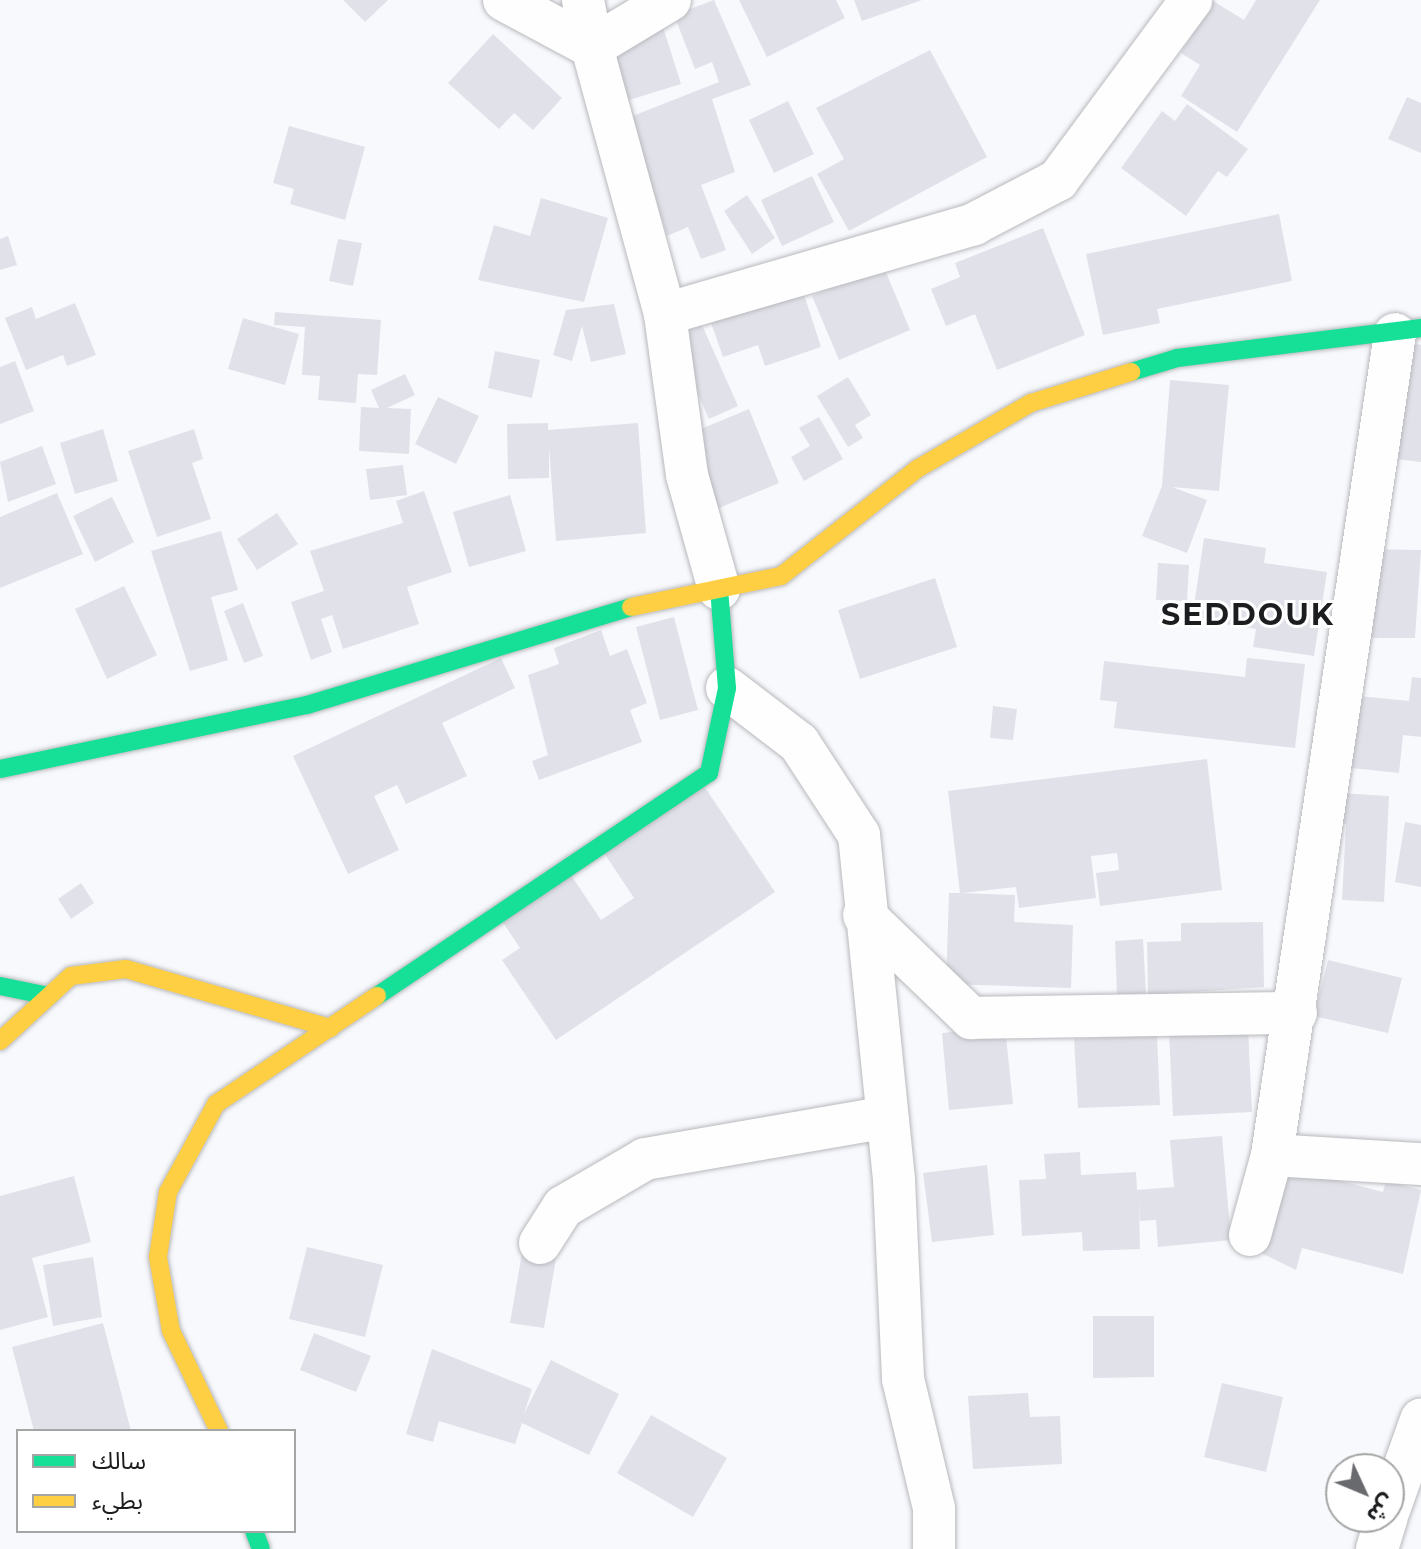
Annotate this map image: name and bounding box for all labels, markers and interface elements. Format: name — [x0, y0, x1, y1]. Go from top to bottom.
district label: SEDDOUK — [1161, 597, 1335, 633]
legend — [16, 1429, 296, 1533]
text: سالك — [92, 1446, 146, 1475]
north arrow — [1325, 1453, 1405, 1533]
text: بطيء — [92, 1486, 143, 1515]
text: ش — [1361, 1488, 1401, 1529]

